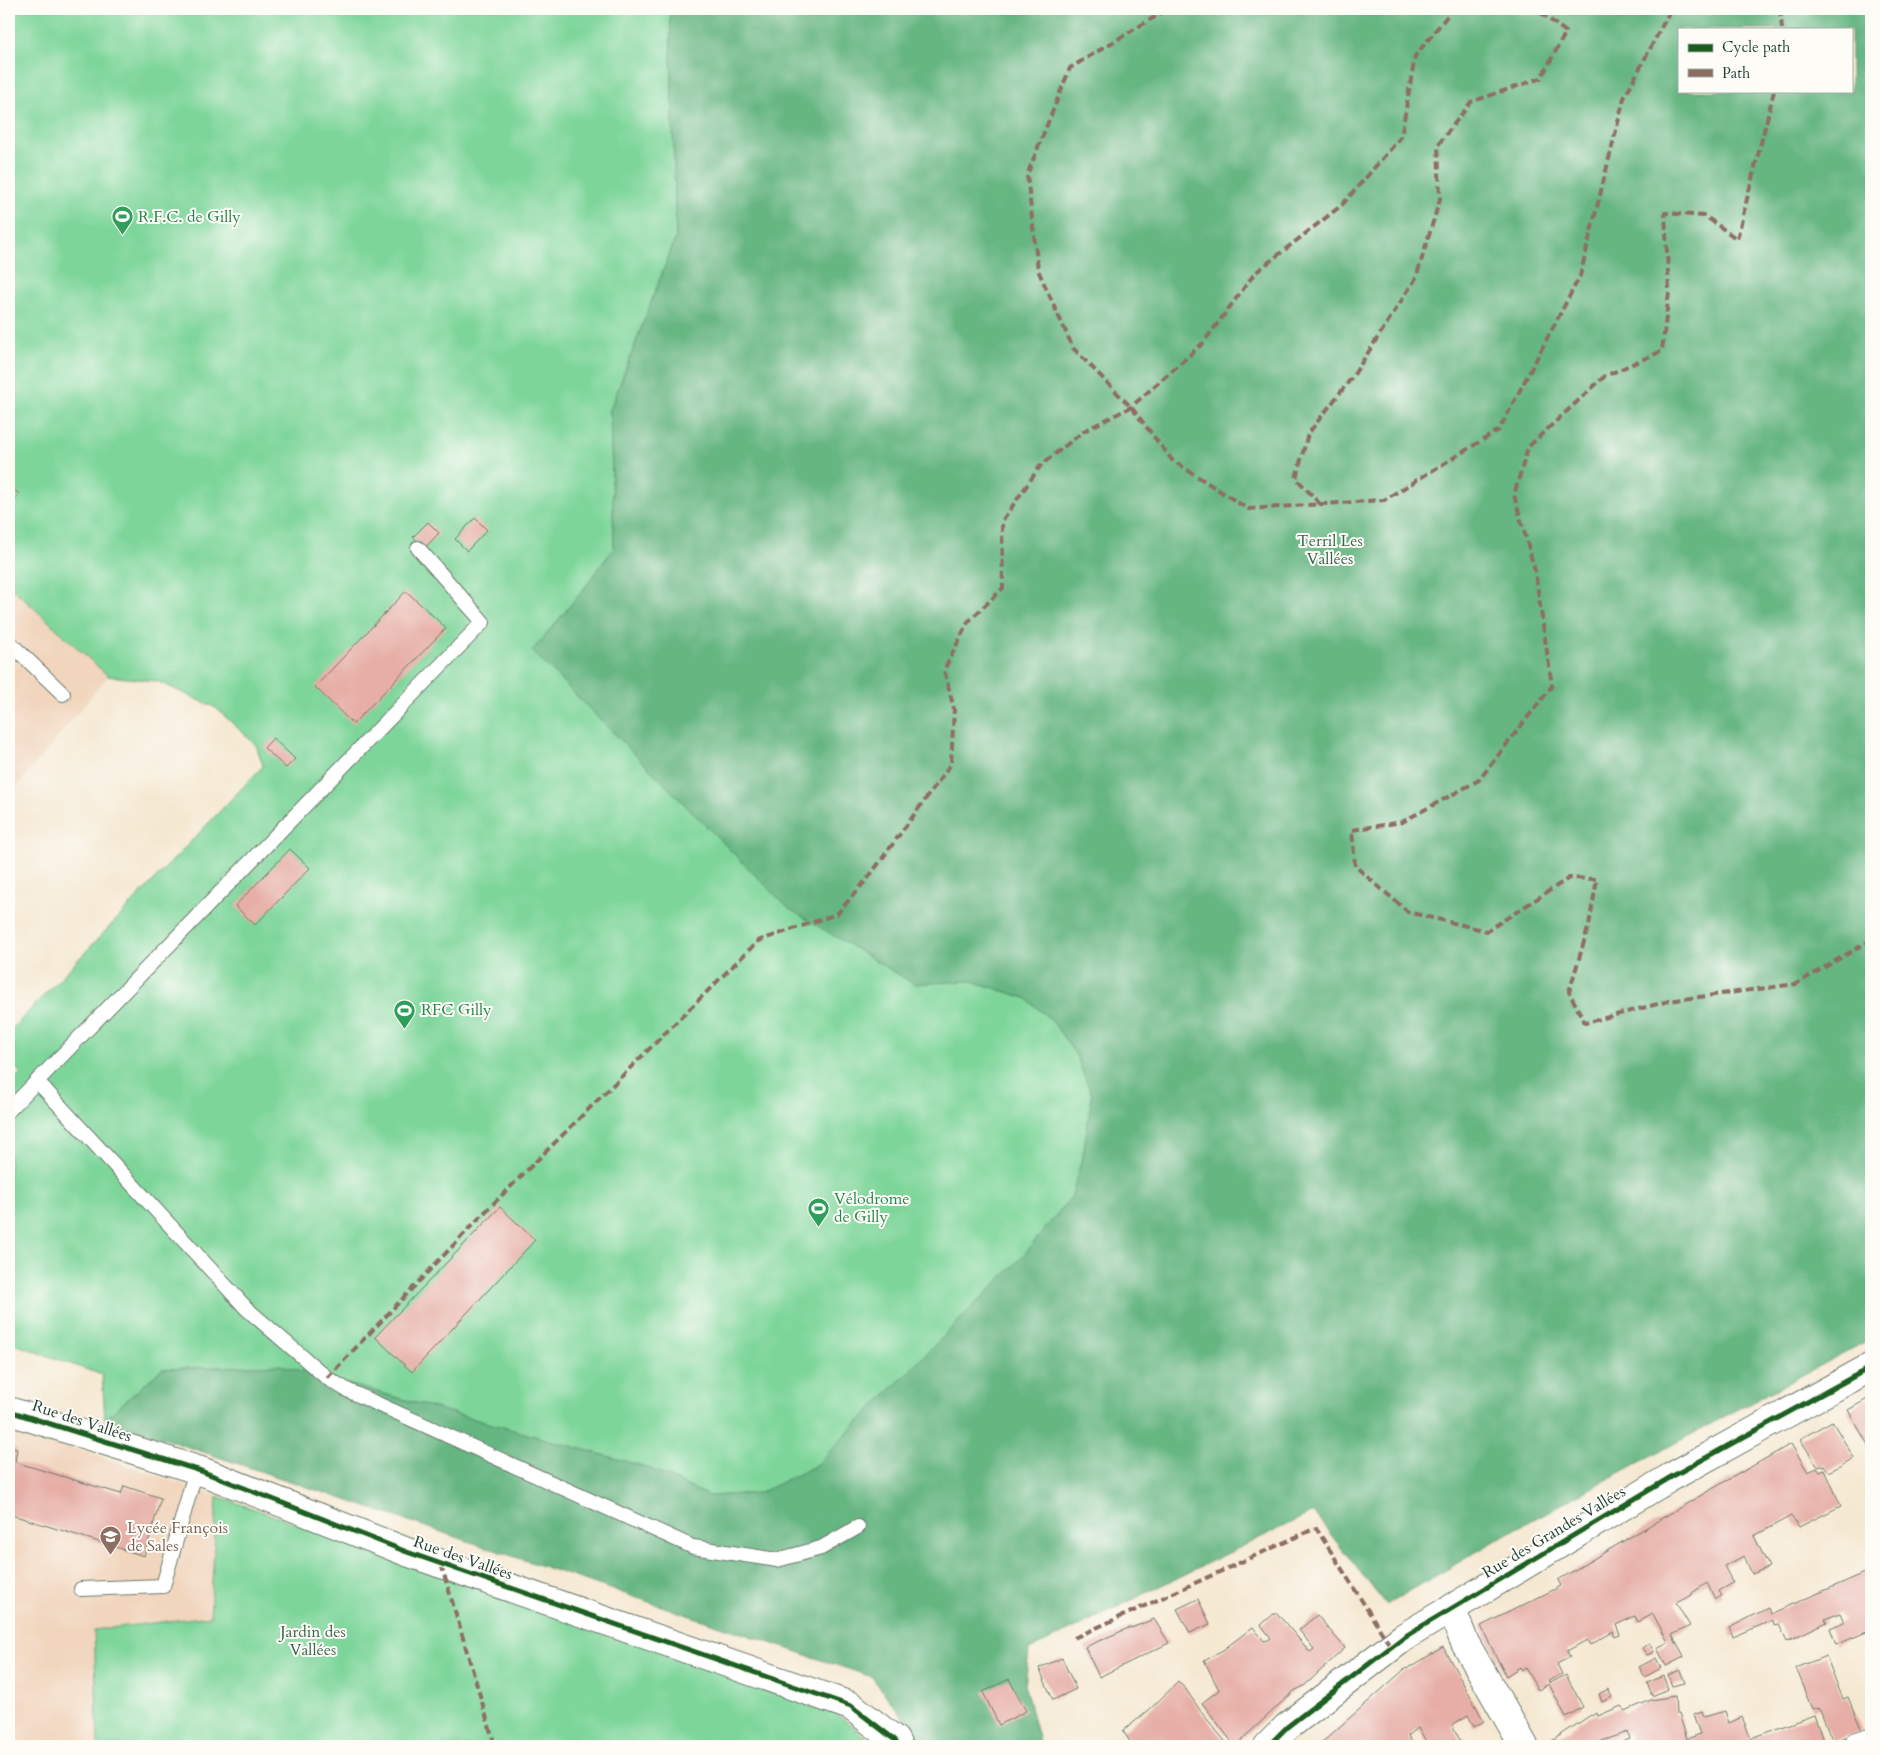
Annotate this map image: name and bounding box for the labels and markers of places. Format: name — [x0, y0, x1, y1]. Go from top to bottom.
sports icon: R.F.C. de Gilly — [110, 205, 134, 236]
place label: R.F.C. de Gilly — [138, 206, 241, 228]
sports icon: RFC Gilly — [393, 998, 417, 1029]
place label: RFC Gilly — [421, 999, 492, 1021]
place label: Vélodrome de Gilly — [834, 1188, 910, 1228]
sports icon: Vélodrome de Gilly — [806, 1196, 830, 1227]
place label: Lycée François de Sales — [127, 1517, 228, 1557]
school or university icon: Lycée François de Sales — [99, 1525, 123, 1556]

